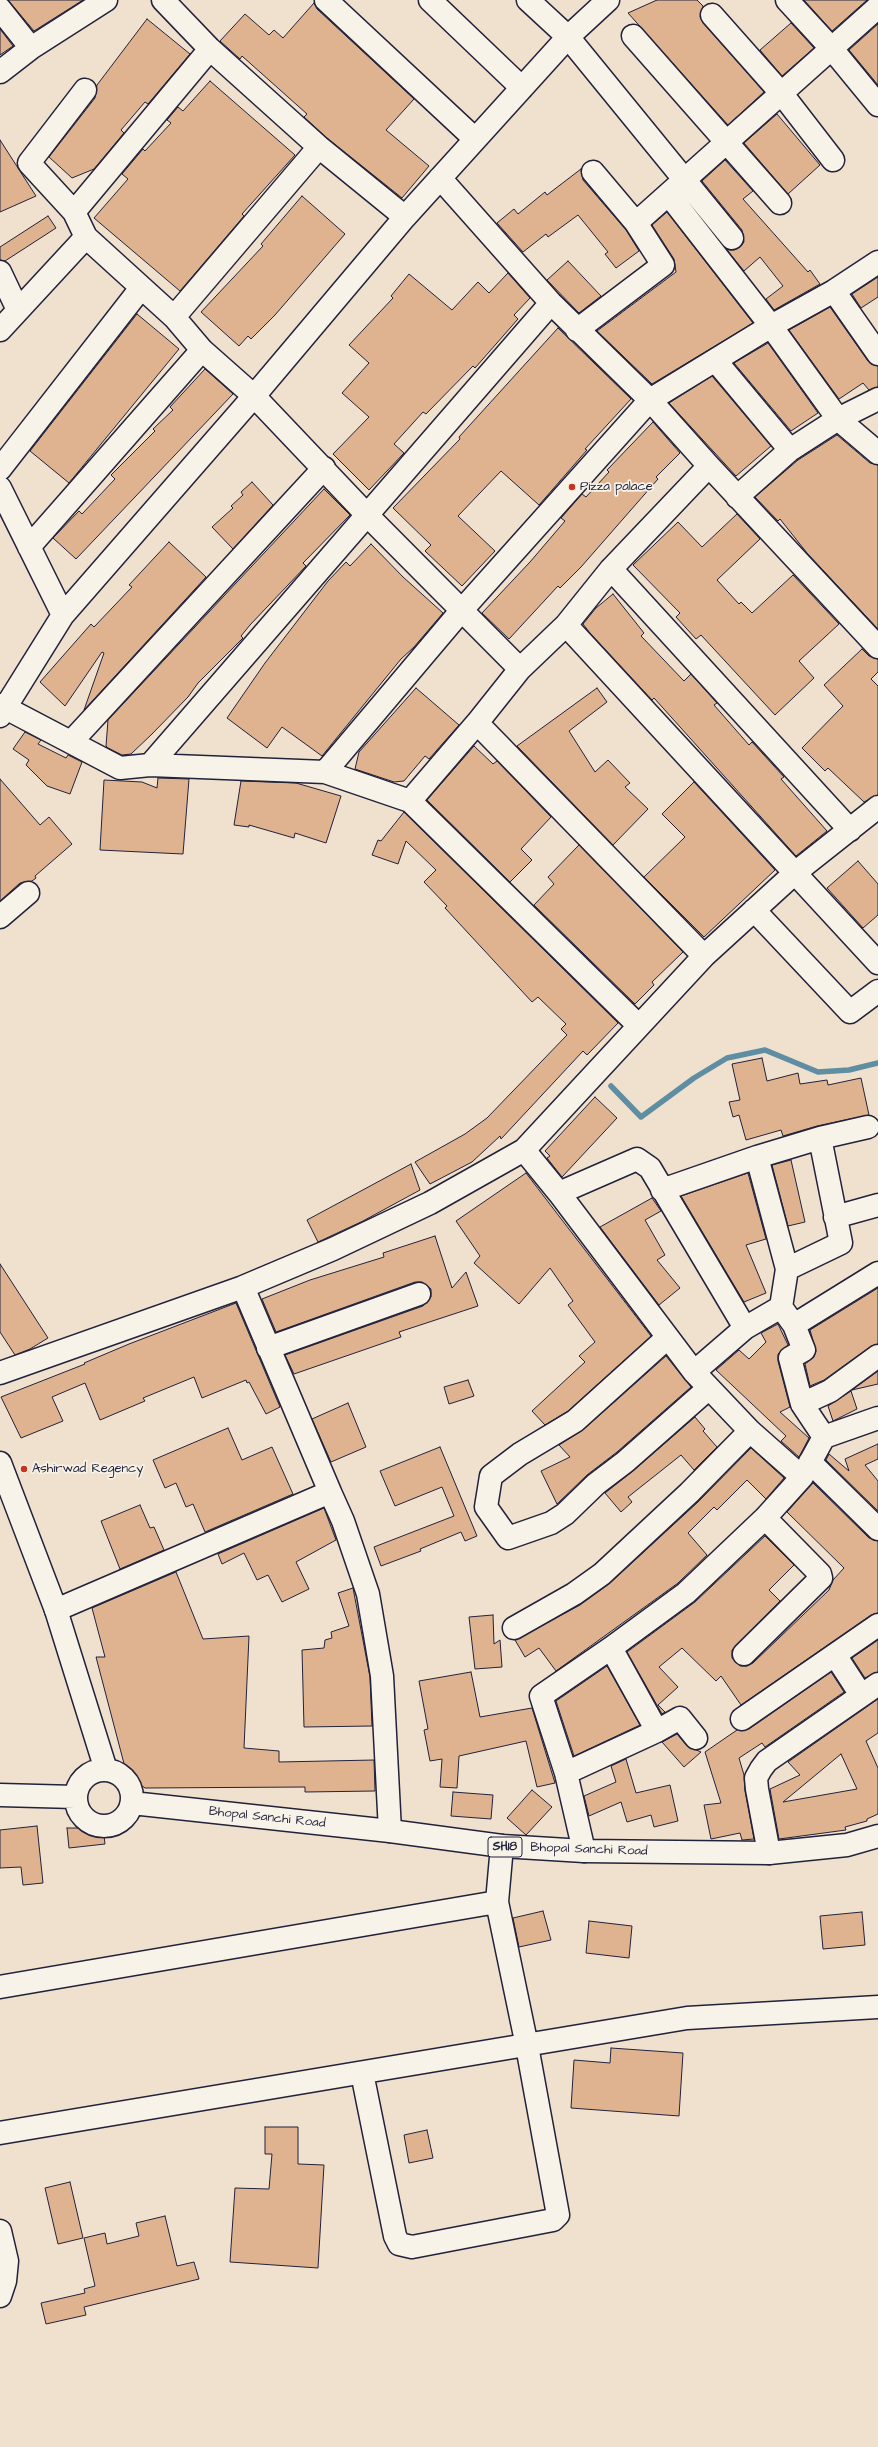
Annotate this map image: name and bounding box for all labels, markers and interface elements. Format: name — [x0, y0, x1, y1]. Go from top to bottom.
place label: Pizza palace — [580, 479, 653, 495]
marker: Pizza palace — [567, 482, 577, 492]
place label: Ashirwad Regency — [32, 1461, 143, 1477]
marker: Ashirwad Regency — [19, 1464, 29, 1474]
street label: Bhopal Sanchi Road — [208, 1804, 326, 1832]
road number: SH18 — [488, 1837, 522, 1857]
street label: Bhopal Sanchi Road — [530, 1840, 648, 1860]

